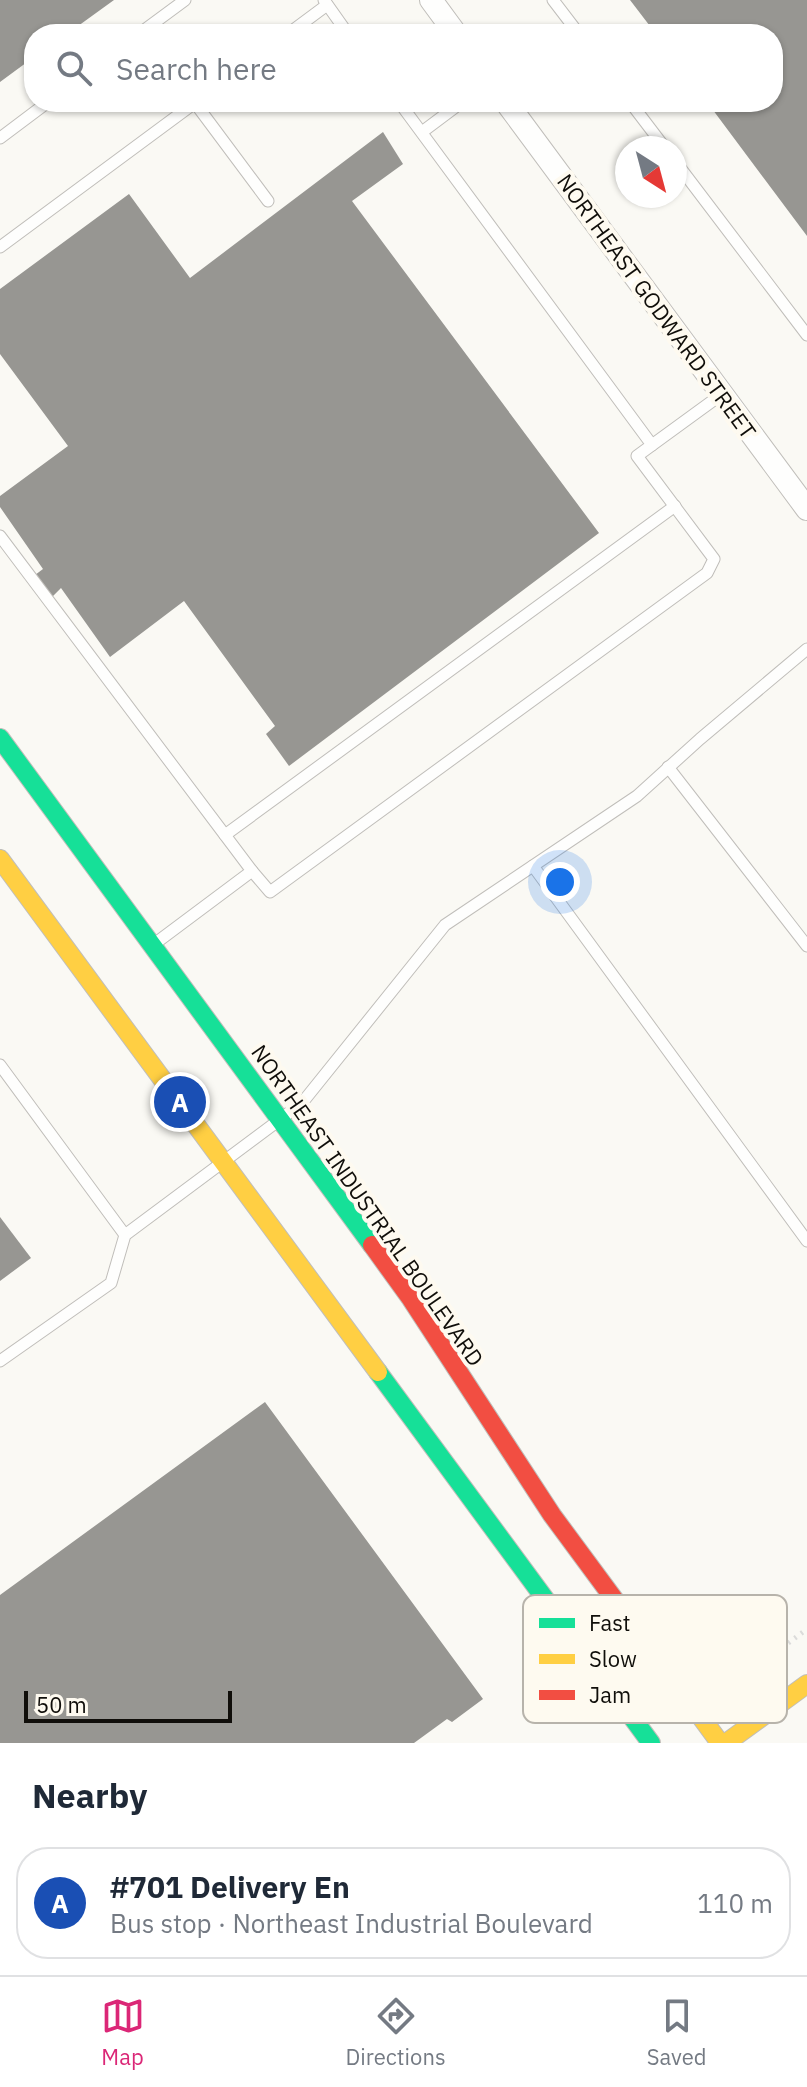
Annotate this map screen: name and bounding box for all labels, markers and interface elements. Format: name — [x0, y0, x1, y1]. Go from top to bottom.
search box — [24, 24, 783, 112]
icon: search — [52, 46, 96, 90]
text: Search here — [116, 49, 277, 88]
north arrow — [615, 136, 687, 208]
street label: NORTHEAST GODWARD STREET — [551, 168, 763, 445]
your location — [540, 862, 580, 902]
street label: NORTHEAST INDUSTRIAL BOULEVARD — [245, 1038, 491, 1372]
pin: A — [154, 1072, 206, 1132]
legend — [523, 1595, 787, 1723]
text: Fast — [589, 1608, 630, 1637]
text: Slow — [589, 1644, 637, 1673]
text: Jam — [589, 1680, 631, 1709]
scale bar — [24, 1687, 232, 1723]
text: 50 m — [36, 1690, 87, 1719]
text: Nearby — [32, 1773, 147, 1817]
text: #701 Delivery En — [110, 1867, 350, 1906]
text: A — [51, 1886, 69, 1920]
text: 110 m — [697, 1886, 773, 1920]
text: Bus stop · Northeast Industrial Boulevard — [110, 1906, 593, 1940]
tab: Map — [101, 1994, 145, 2071]
tab: Directions — [346, 1994, 446, 2071]
tab: Saved — [647, 1994, 706, 2071]

